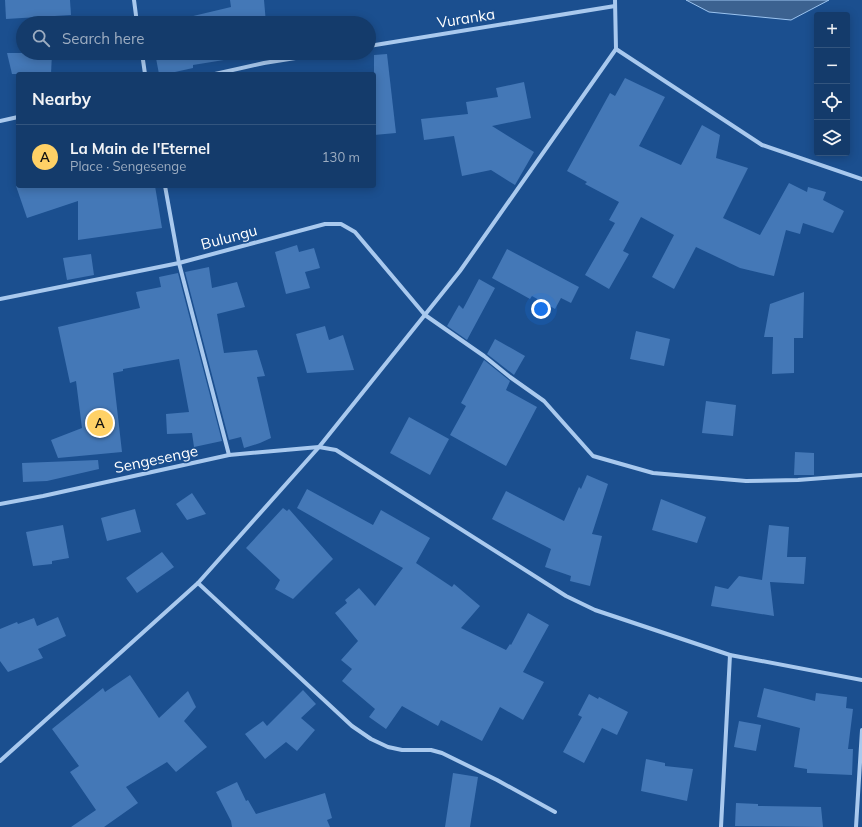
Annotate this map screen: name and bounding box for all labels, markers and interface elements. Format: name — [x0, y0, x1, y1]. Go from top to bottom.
street label: Vuranka — [436, 4, 496, 32]
map controls — [814, 12, 850, 156]
button: + — [814, 12, 850, 48]
search box — [16, 16, 376, 60]
icon: search — [30, 27, 52, 49]
text: Search here — [62, 29, 144, 48]
button: − — [814, 48, 850, 84]
button: locate — [814, 84, 850, 120]
text: Nearby — [32, 88, 91, 109]
button: layers — [814, 120, 850, 156]
text: La Main de l'Eternel — [70, 139, 210, 158]
text: A — [40, 149, 50, 165]
text: 130 m — [322, 149, 360, 165]
text: Place · Sengesenge — [70, 158, 186, 174]
street label: Bulungu — [199, 220, 259, 254]
your location — [531, 299, 551, 319]
pin: A — [87, 408, 113, 438]
street label: Sengesenge — [112, 441, 200, 477]

